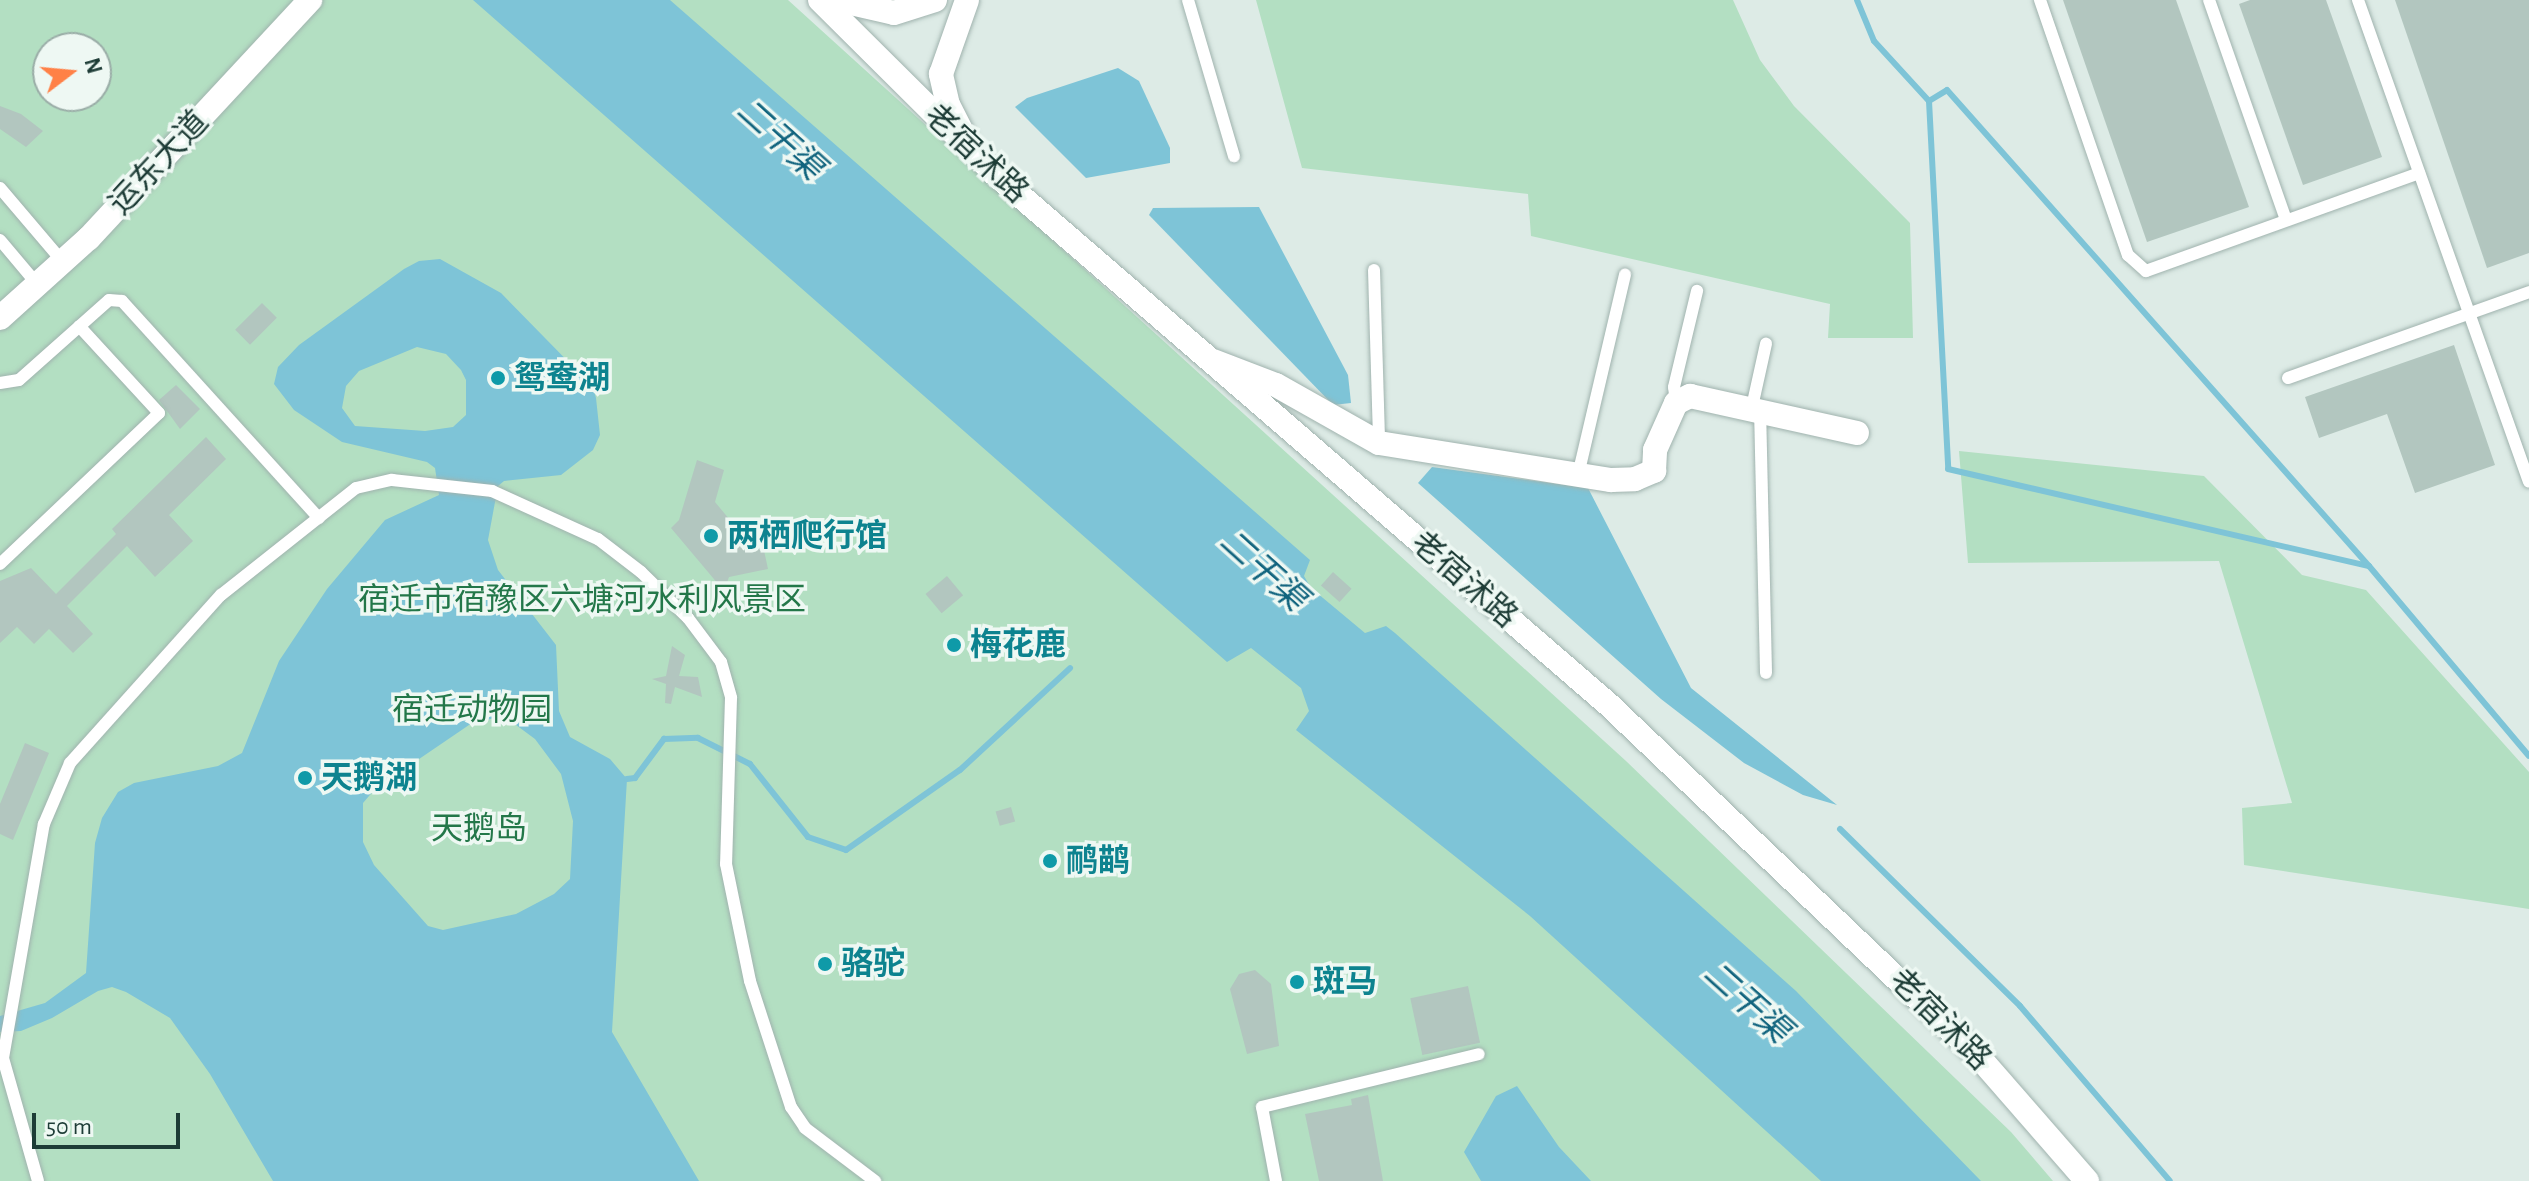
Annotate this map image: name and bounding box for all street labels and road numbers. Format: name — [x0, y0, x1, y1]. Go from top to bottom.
street label: 老宿沭路 — [916, 96, 1036, 212]
street label: 运东大道 — [101, 103, 217, 223]
street label: 老宿沭路 — [1403, 524, 1525, 636]
street label: 老宿沭路 — [1881, 961, 1999, 1079]

